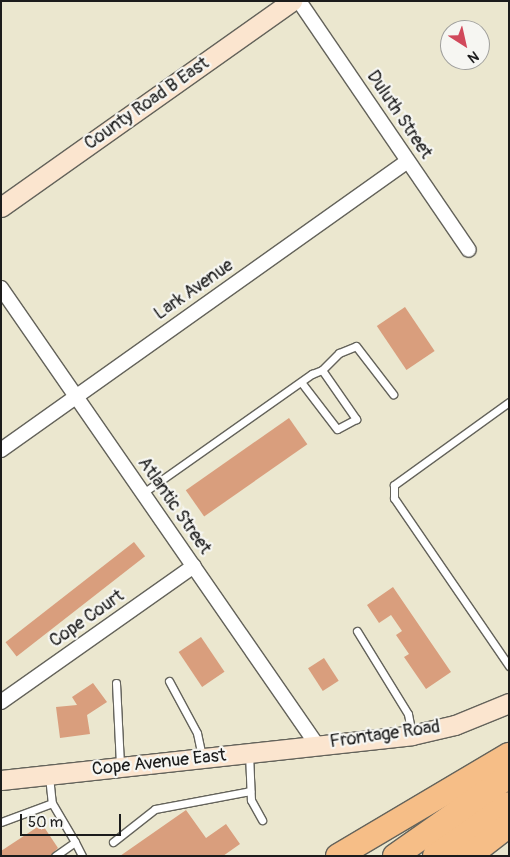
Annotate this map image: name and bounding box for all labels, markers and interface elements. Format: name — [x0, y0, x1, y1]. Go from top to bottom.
north arrow — [440, 20, 490, 70]
text: N — [465, 47, 482, 67]
street label: County Road B East — [81, 53, 213, 155]
street label: Duluth Street — [362, 67, 436, 163]
street label: Lark Avenue — [150, 255, 238, 325]
street label: Atlantic Street — [133, 453, 215, 559]
street label: Cope Court — [46, 586, 128, 652]
street label: Frontage Road — [328, 717, 442, 753]
street label: Cope Avenue East — [91, 745, 227, 781]
scale bar — [22, 804, 124, 836]
text: 50 m — [28, 813, 63, 832]

